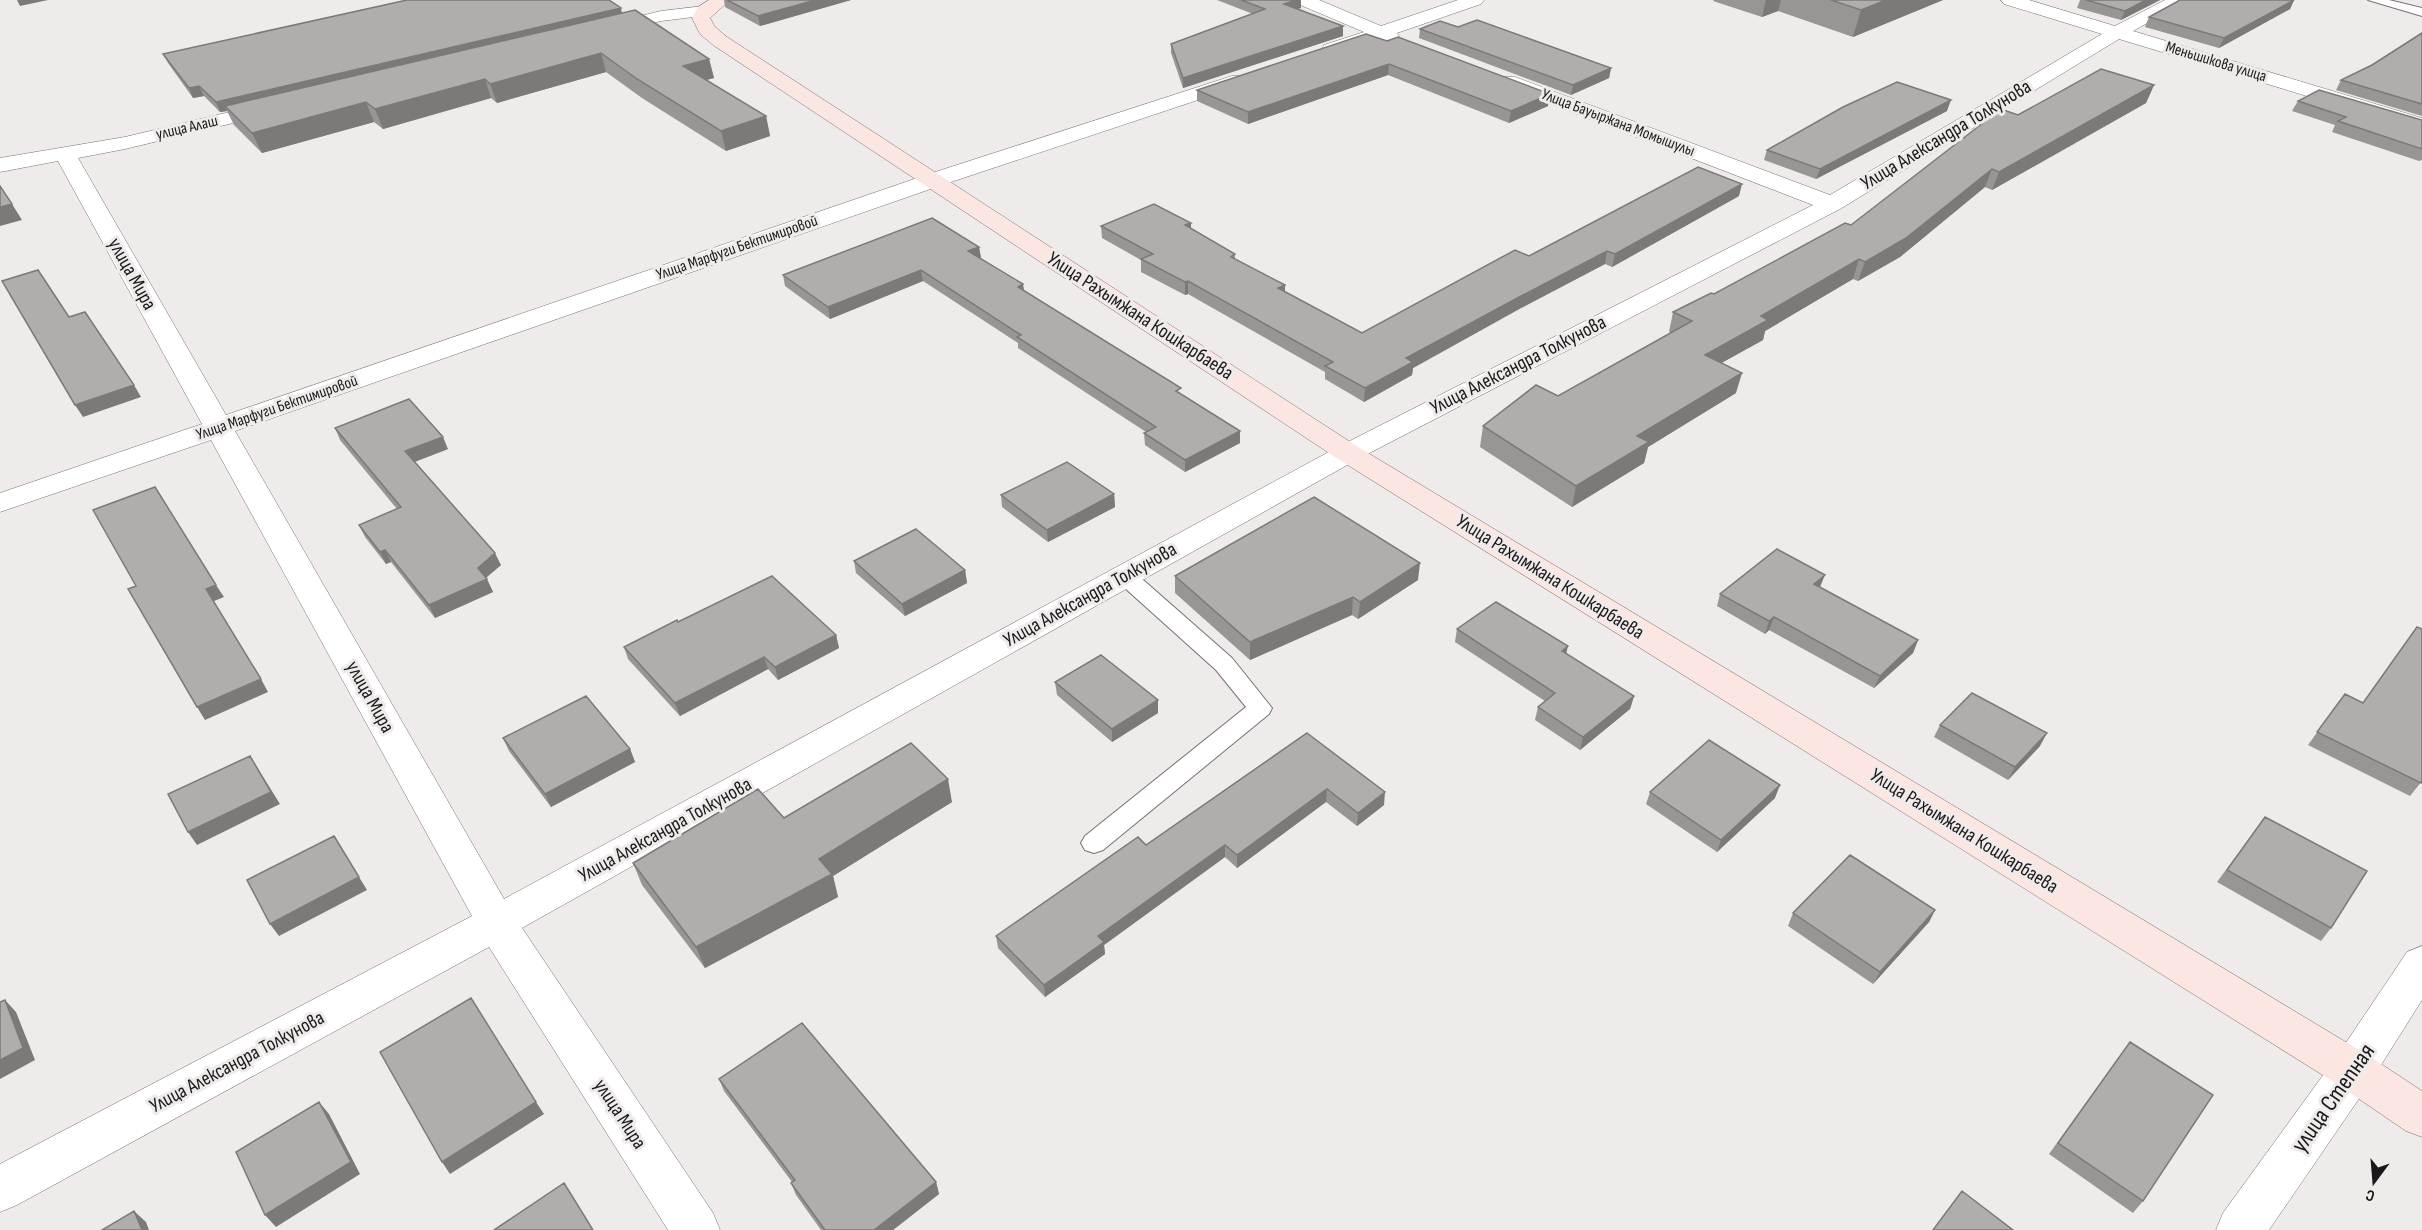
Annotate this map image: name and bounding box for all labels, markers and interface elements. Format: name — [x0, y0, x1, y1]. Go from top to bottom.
street label: Меньшикова улица — [2163, 38, 2269, 86]
street label: Улица Александра Толкунова — [1857, 75, 2035, 195]
street label: Улица Бауыржана Момышулы — [1539, 85, 1697, 161]
street label: улица Алаш — [154, 112, 220, 144]
street label: Улица Марфуги Бектимировой — [654, 211, 820, 285]
street label: улица Мира — [102, 234, 162, 314]
street label: Улица Рахымжана Кошкарбаева — [1042, 247, 1238, 385]
street label: Улица Александра Толкунова — [1426, 310, 1610, 420]
street label: Улица Марфуги Бектимировой — [194, 371, 360, 445]
street label: Улица Рахымжана Кошкарбаева — [1452, 509, 1648, 645]
street label: Улица Александра Толкунова — [999, 537, 1181, 653]
street label: улица Мира — [340, 657, 400, 737]
street label: Улица Рахымжана Кошкарбаева — [1866, 763, 2062, 899]
street label: Улица Александра Толкунова — [574, 772, 756, 888]
street label: Улица Александра Толкунова — [146, 1006, 328, 1118]
street label: улица Степная — [2285, 1038, 2381, 1158]
street label: улица Мира — [589, 1075, 651, 1153]
north arrow — [2344, 1152, 2404, 1212]
text: С — [2364, 1185, 2377, 1205]

